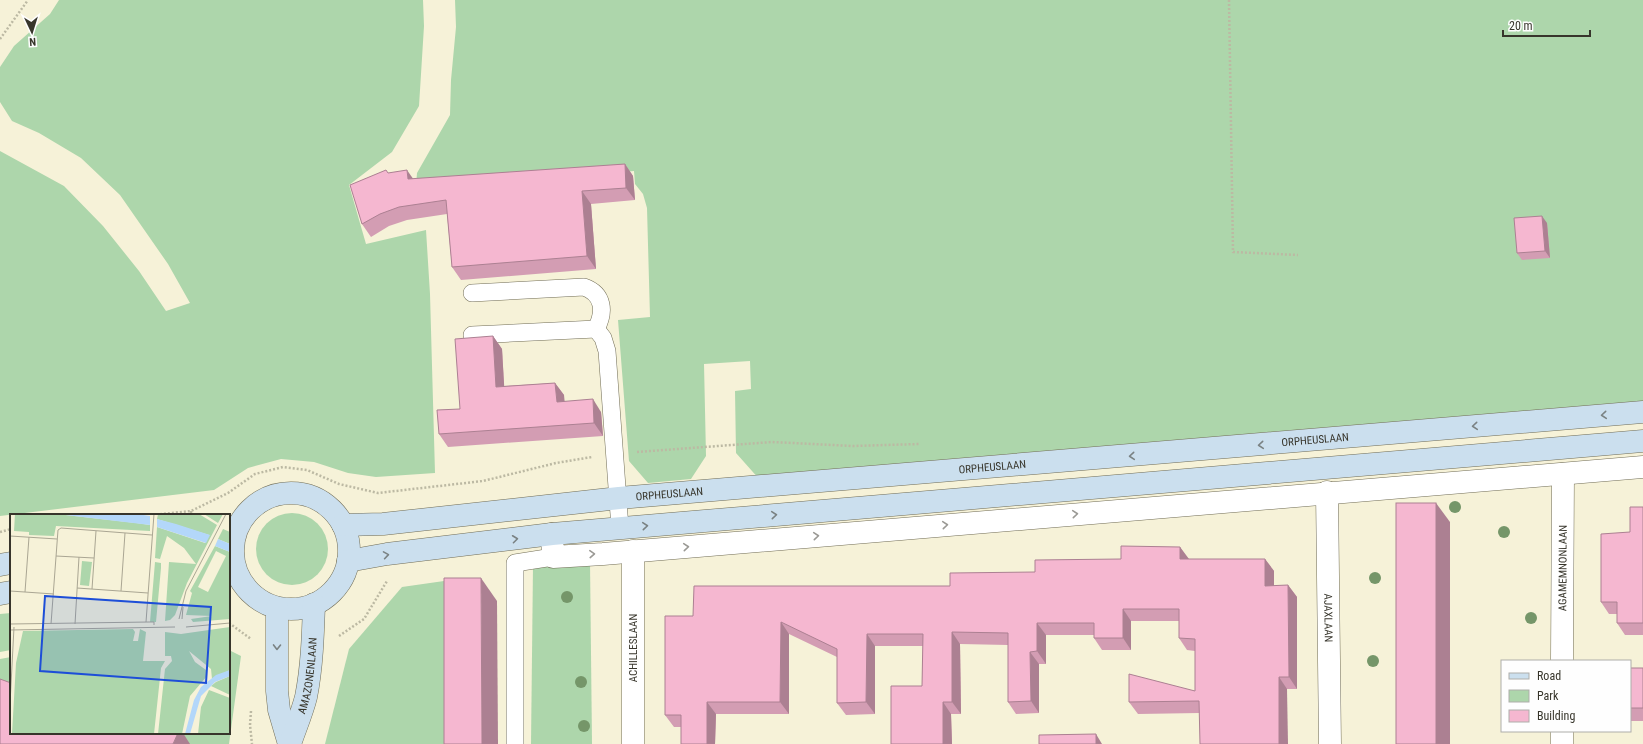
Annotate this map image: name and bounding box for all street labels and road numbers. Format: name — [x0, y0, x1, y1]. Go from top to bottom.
street label: ORPHEUSLAAN — [1281, 430, 1349, 449]
street label: ORPHEUSLAAN — [958, 457, 1026, 476]
street label: ORPHEUSLAAN — [635, 484, 704, 503]
street label: AGAMEMNONLAAN — [1556, 525, 1569, 611]
street label: AJAXLAAN — [1322, 594, 1335, 642]
street label: ACHILLESLAAN — [627, 614, 640, 682]
street label: AMAZONENLAAN — [295, 637, 319, 716]

